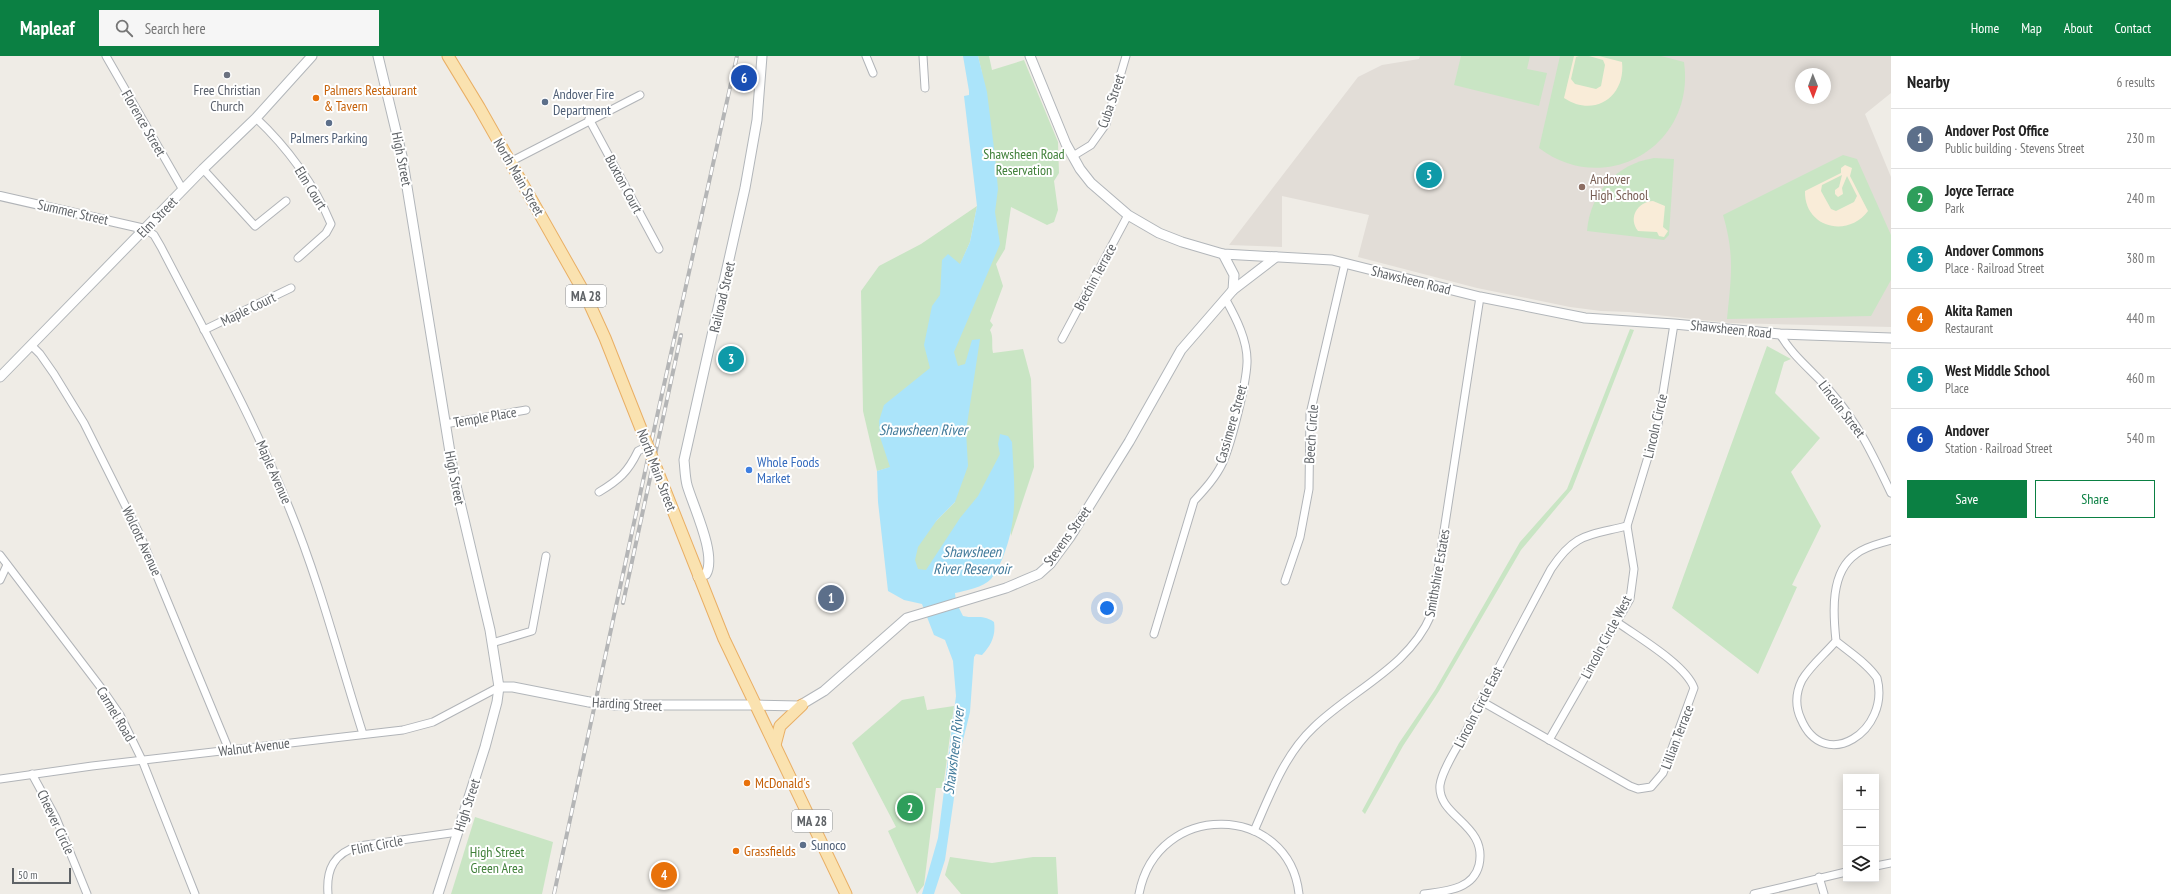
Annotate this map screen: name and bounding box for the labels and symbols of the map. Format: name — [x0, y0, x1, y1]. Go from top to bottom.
pin: 6 — [731, 63, 757, 93]
north arrow — [1795, 68, 1831, 104]
marker: Free Christian Church — [222, 70, 232, 80]
street label: Cuba Street — [1093, 71, 1129, 130]
place label: Free Christian Church — [194, 81, 260, 115]
place label: Palmers Restaurant & Tavern — [324, 81, 417, 115]
place label: Andover Fire Department — [553, 85, 614, 119]
street label: Florence Street — [118, 87, 170, 159]
marker: Palmers Restaurant & Tavern — [311, 93, 321, 103]
marker: Andover Fire Department — [540, 97, 550, 107]
marker: Palmers Parking — [324, 118, 334, 128]
place label: Palmers Parking — [290, 129, 368, 147]
street label: High Street — [388, 130, 416, 188]
street label: North Main Street — [490, 135, 548, 219]
park label: Shawsheen Road Reservation — [983, 145, 1065, 179]
street label: Buxton Court — [601, 152, 647, 216]
pin: 5 — [1416, 160, 1442, 190]
street label: Elm Court — [291, 163, 331, 213]
place label: Andover High School — [1590, 170, 1649, 204]
marker: Andover High School — [1577, 182, 1587, 192]
street label: Elm Street — [133, 193, 181, 241]
street label: Summer Street — [36, 195, 110, 229]
street label: Brechin Terrace — [1070, 240, 1120, 314]
street label: Railroad Street — [705, 260, 739, 334]
street label: Shawsheen Road — [1369, 261, 1453, 299]
road number: MA 28 — [566, 285, 606, 307]
street label: Maple Court — [218, 288, 278, 330]
street label: Shawsheen Road — [1690, 316, 1772, 342]
pin: 3 — [718, 344, 744, 374]
street label: Lincoln Street — [1815, 377, 1869, 441]
street label: Cassimere Street — [1211, 383, 1251, 465]
street label: Lincoln Circle — [1639, 392, 1671, 460]
street label: Temple Place — [452, 403, 518, 431]
street label: Beech Circle — [1300, 404, 1322, 464]
water label: Shawsheen River — [879, 420, 969, 439]
street label: North Main Street — [633, 426, 681, 514]
street label: Maple Avenue — [252, 437, 296, 507]
street label: High Street — [441, 449, 469, 507]
place label: Whole Foods Market — [757, 453, 820, 487]
marker: Whole Foods Market — [744, 465, 754, 475]
street label: Wolcott Avenue — [118, 503, 166, 579]
street label: Stevens Street — [1039, 503, 1095, 569]
street label: Smithshire Estates — [1420, 527, 1454, 618]
water label: Shawsheen River Reservoir — [933, 542, 1013, 578]
pin: 1 — [818, 583, 844, 613]
street label: Lincoln Circle West — [1577, 592, 1635, 682]
your location — [1097, 598, 1117, 618]
street label: Lincoln Circle East — [1450, 663, 1506, 751]
street label: Carmel Road — [93, 683, 139, 745]
street label: Harding Street — [591, 693, 663, 715]
street label: Lillian Terrace — [1657, 702, 1698, 772]
water label: Shawsheen River — [939, 704, 969, 796]
street label: Walnut Avenue — [217, 734, 291, 760]
place label: McDonald's — [755, 774, 810, 792]
street label: High Street — [450, 776, 484, 834]
marker: McDonald's — [742, 778, 752, 788]
street label: Cheever Circle — [33, 787, 79, 857]
pin: 2 — [897, 793, 923, 823]
road number: MA 28 — [792, 810, 832, 832]
street label: Flint Circle — [350, 831, 405, 859]
place label: Sunoco — [811, 836, 846, 854]
marker: Sunoco — [798, 840, 808, 850]
place label: Grassfields — [744, 842, 796, 860]
park label: High Street Green Area — [470, 843, 524, 877]
marker: Grassfields — [731, 846, 741, 856]
pin: 4 — [651, 860, 677, 890]
scale bar — [12, 866, 71, 885]

